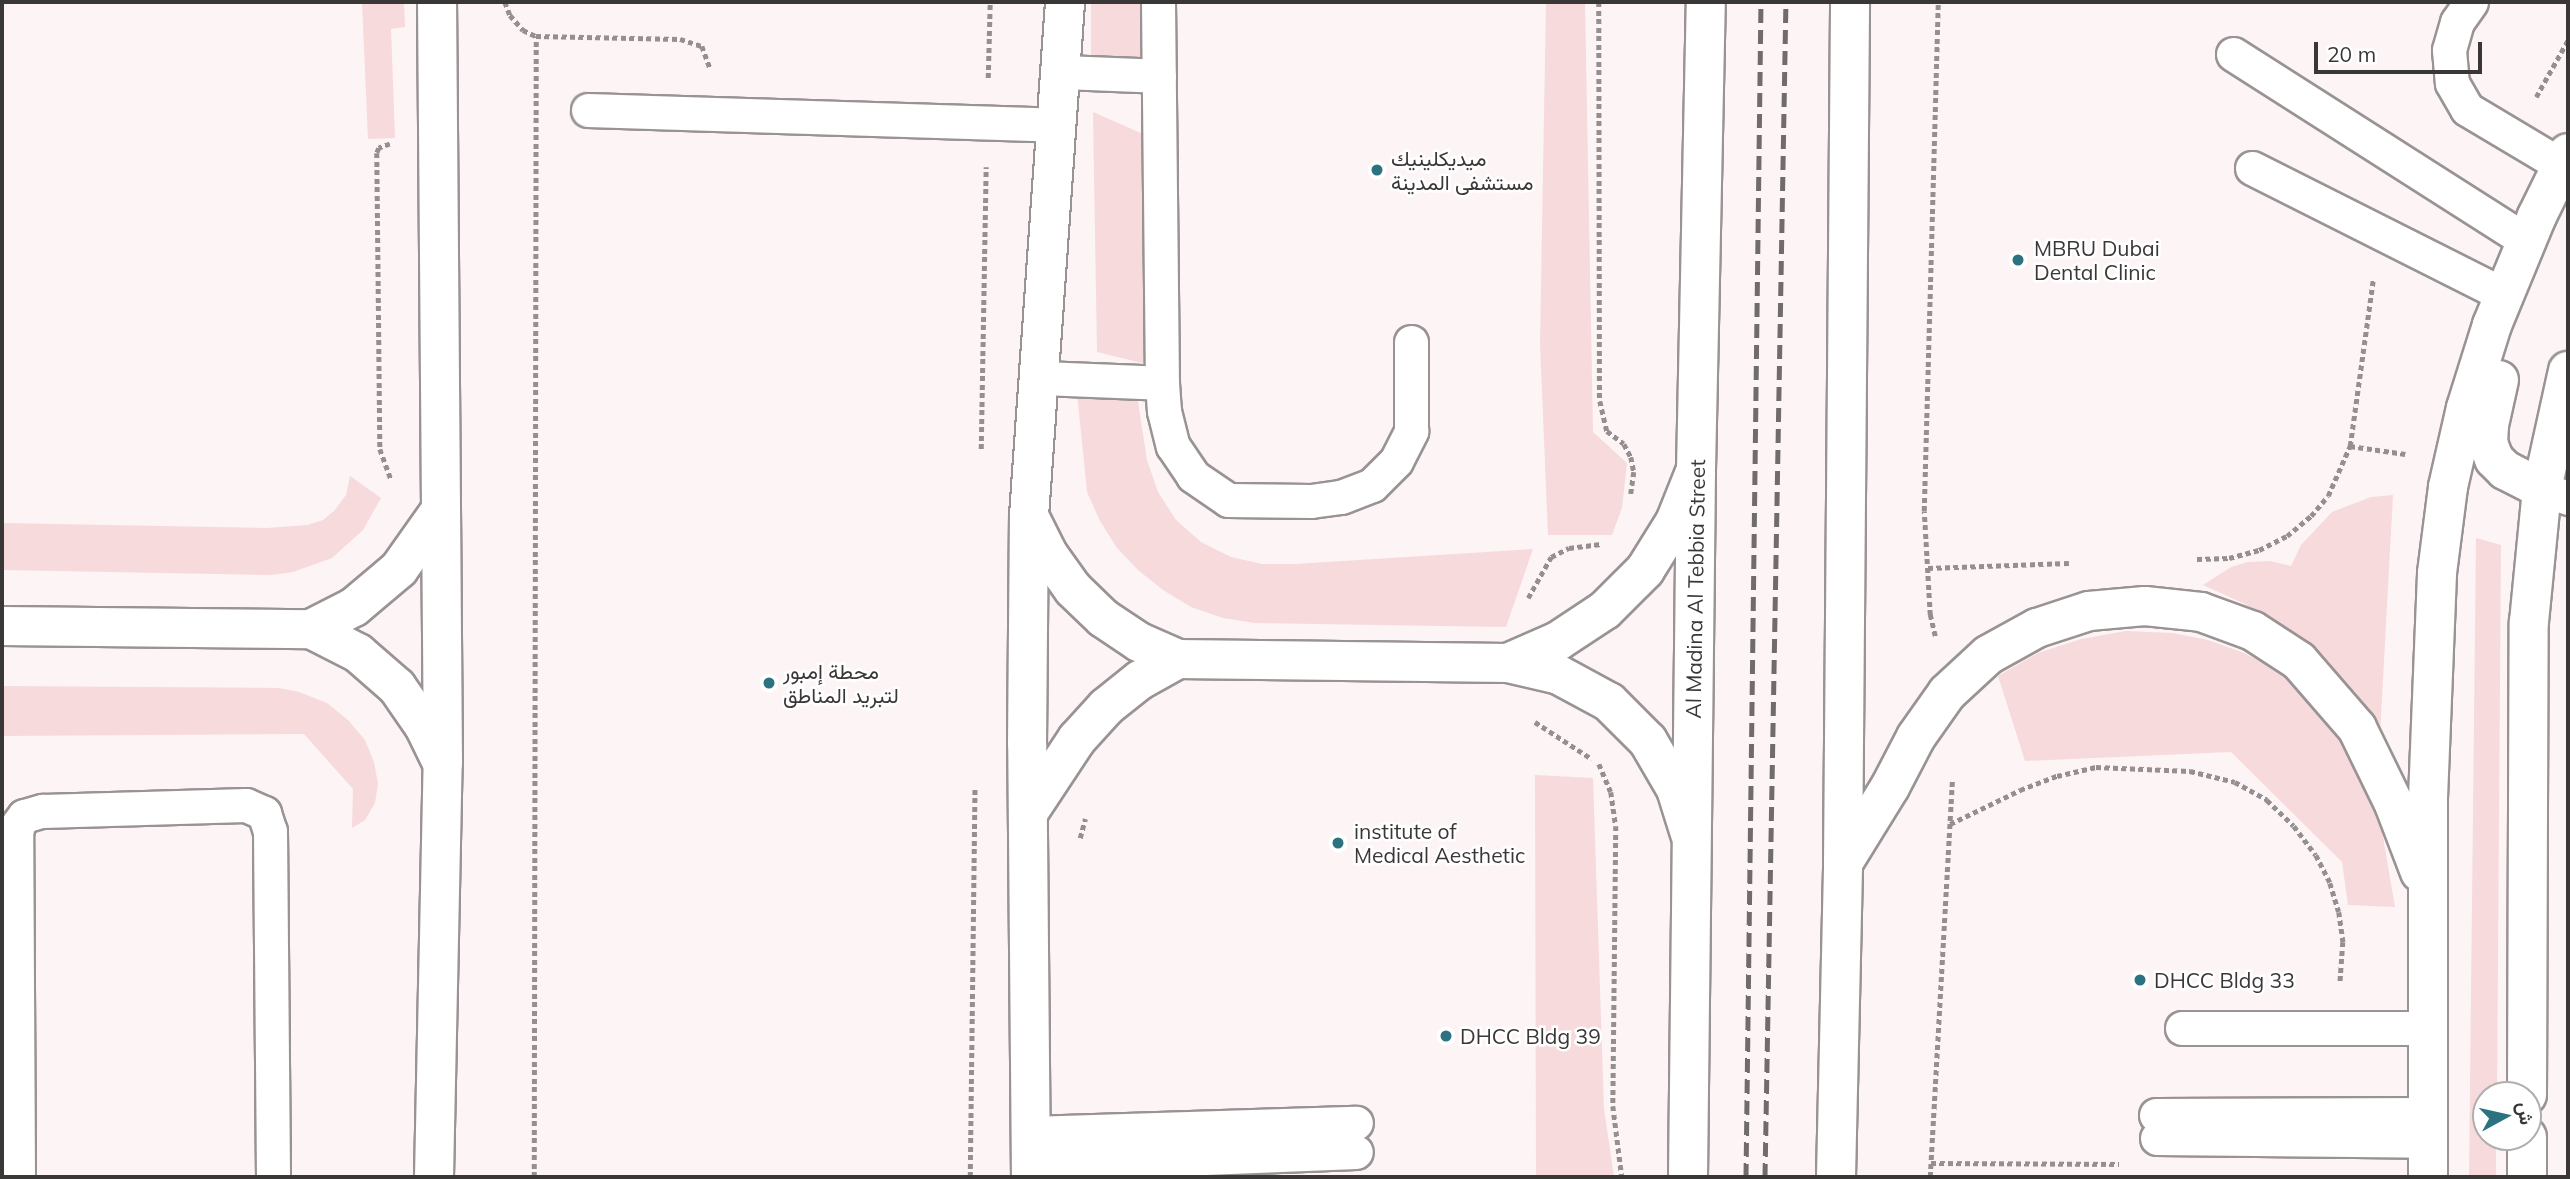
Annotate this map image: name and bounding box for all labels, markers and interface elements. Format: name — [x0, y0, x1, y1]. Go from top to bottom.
scale bar — [2318, 28, 2486, 72]
text: 20 m — [2327, 41, 2376, 67]
place label: ميديكلينيك مستشفى المدينة — [1391, 145, 1533, 195]
marker: ميديكلينيك مستشفى المدينة — [1369, 162, 1385, 178]
place label: MBRU Dubai Dental Clinic — [2034, 235, 2160, 285]
marker: MBRU Dubai Dental Clinic — [2008, 250, 2028, 270]
street label: Al Madina Al Tebbia Street — [1680, 459, 1710, 719]
place label: محطة إمبور لتبريد المناطق — [783, 658, 899, 708]
marker: محطة إمبور لتبريد المناطق — [761, 675, 777, 691]
place label: institute of Medical Aesthetic — [1354, 818, 1525, 868]
marker: institute of Medical Aesthetic — [1328, 833, 1348, 853]
place label: DHCC Bldg 33 — [2154, 967, 2295, 993]
marker: DHCC Bldg 33 — [2132, 972, 2148, 988]
place label: DHCC Bldg 39 — [1460, 1023, 1601, 1049]
marker: DHCC Bldg 39 — [1438, 1028, 1454, 1044]
north arrow — [2472, 1081, 2542, 1151]
text: ش — [2512, 1100, 2539, 1126]

